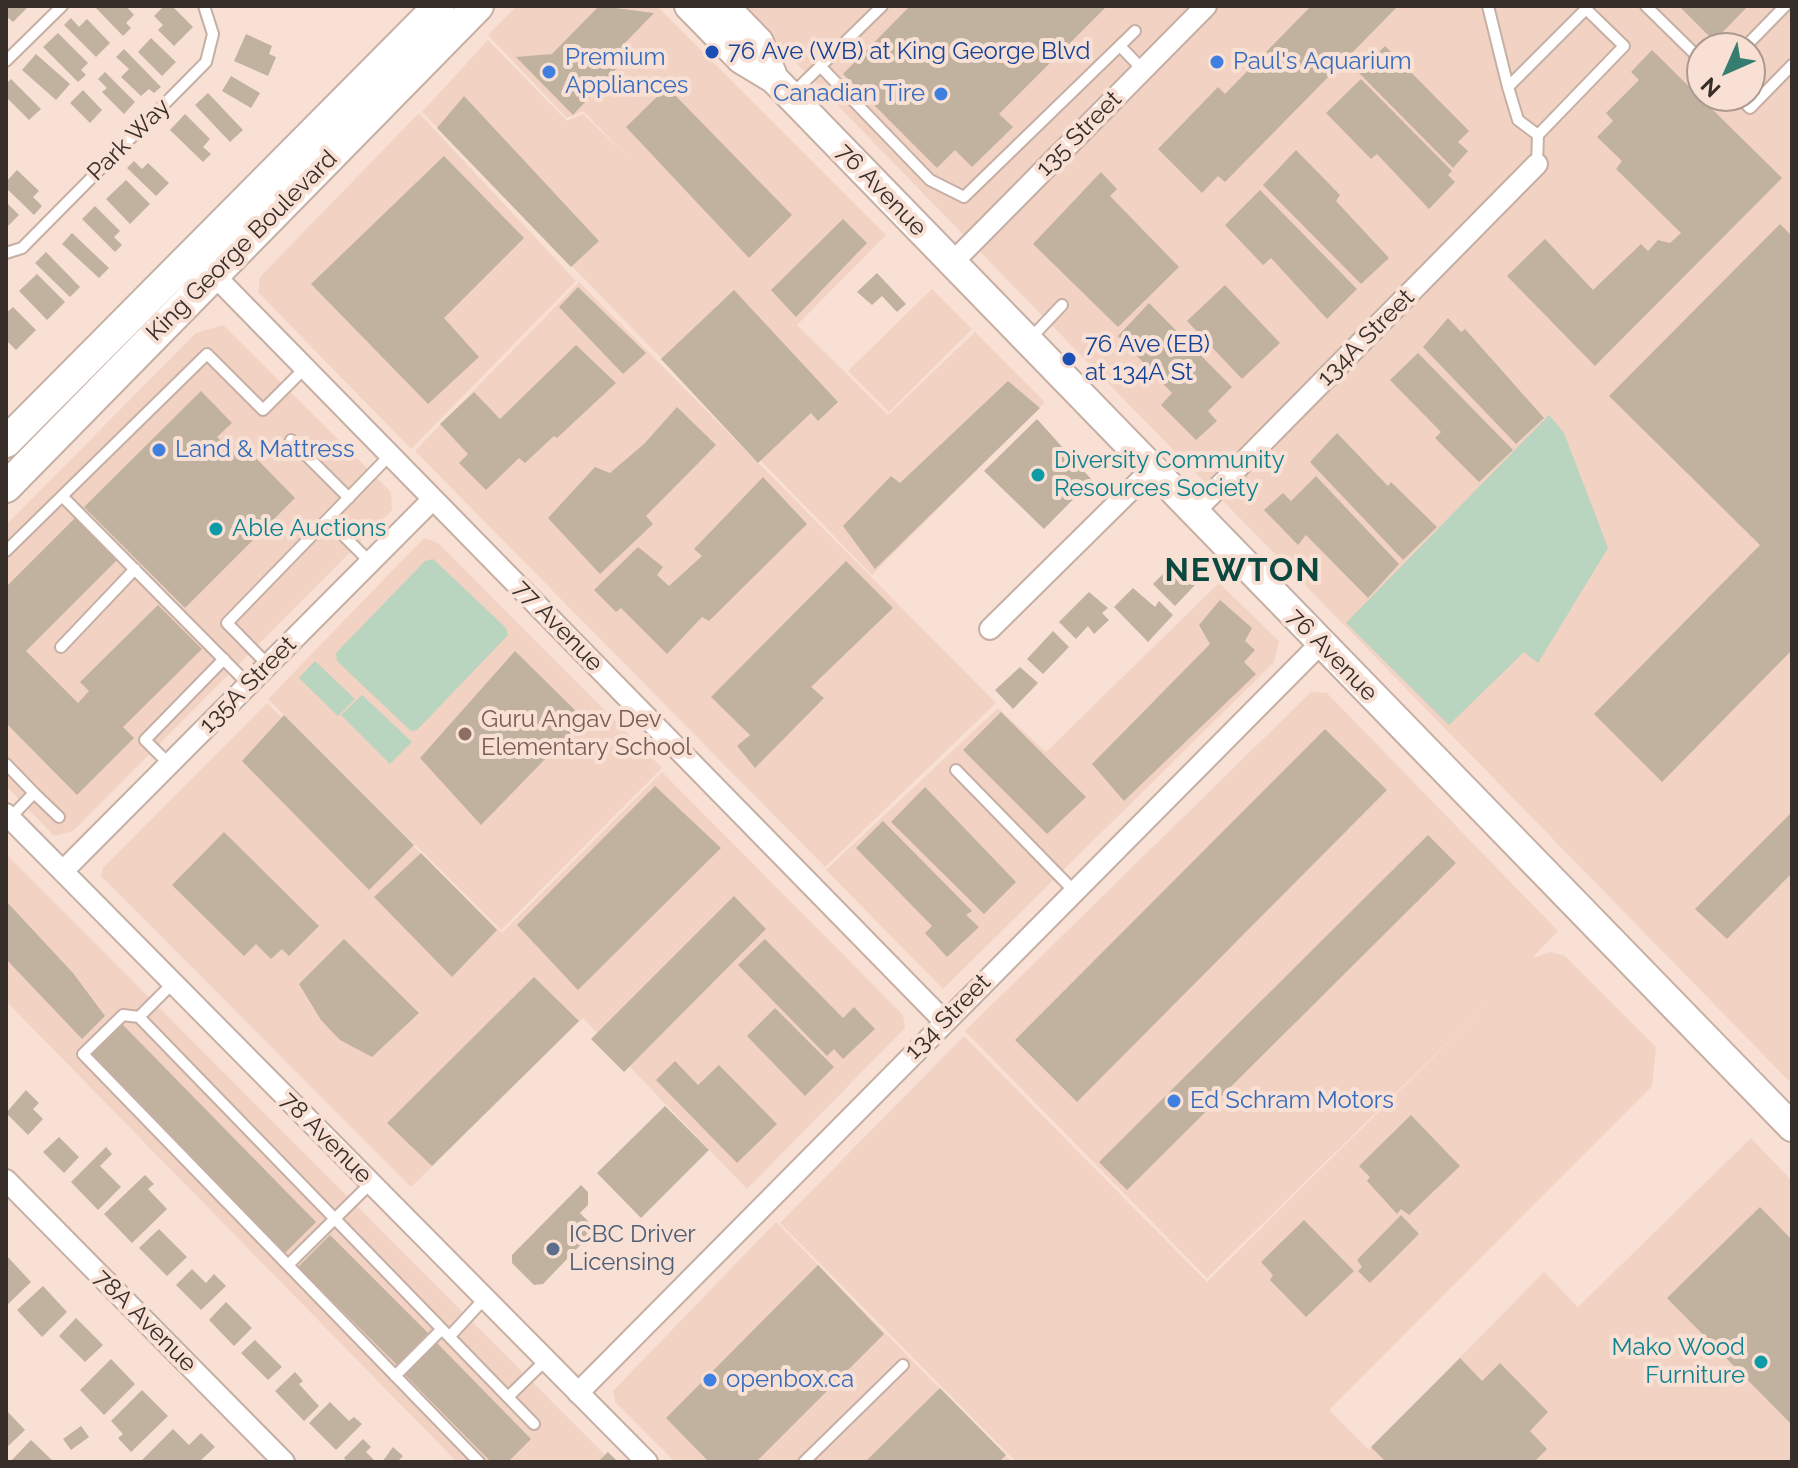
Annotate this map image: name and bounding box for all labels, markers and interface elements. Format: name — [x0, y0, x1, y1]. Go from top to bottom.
north arrow — [1686, 32, 1766, 112]
place label: 76 Ave (WB) at King George Blvd — [728, 38, 1090, 66]
marker: 76 Ave (WB) at King George Blvd — [703, 43, 721, 61]
place label: Premium Appliances — [565, 44, 688, 100]
place label: Paul's Aquarium — [1233, 48, 1412, 76]
marker: Paul's Aquarium — [1208, 53, 1226, 71]
marker: Premium Appliances — [540, 63, 558, 81]
text: N — [1695, 72, 1726, 103]
place label: Canadian Tire — [773, 80, 925, 108]
marker: Canadian Tire — [932, 85, 950, 103]
street label: 135 Street — [1030, 85, 1128, 183]
street label: Park Way — [82, 93, 176, 187]
street label: 76 Avenue — [830, 138, 932, 242]
street label: King George Boulevard — [141, 145, 343, 347]
street label: 134A Street — [1312, 284, 1420, 392]
place label: 76 Ave (EB) at 134A St — [1085, 331, 1210, 387]
marker: 76 Ave (EB) at 134A St — [1060, 350, 1078, 368]
place label: Land & Mattress — [175, 436, 355, 464]
marker: Land & Mattress — [150, 441, 168, 459]
place label: Diversity Community Resources Society — [1054, 447, 1285, 503]
marker: Diversity Community Resources Society — [1029, 466, 1047, 484]
place label: Able Auctions — [232, 515, 386, 543]
marker: Able Auctions — [207, 520, 225, 538]
district label: NEWTON — [1164, 552, 1322, 590]
street label: 77 Avenue — [507, 574, 609, 678]
street label: 76 Avenue — [1281, 603, 1383, 707]
street label: 135A Street — [194, 631, 302, 739]
place label: Guru Angav Dev Elementary School — [481, 706, 692, 762]
marker: Guru Angav Dev Elementary School — [456, 725, 474, 743]
street label: 134 Street — [899, 968, 997, 1066]
street label: 78 Avenue — [274, 1086, 378, 1190]
place label: Ed Schram Motors — [1190, 1087, 1394, 1115]
marker: Ed Schram Motors — [1165, 1092, 1183, 1110]
place label: ICBC Driver Licensing — [569, 1221, 696, 1277]
marker: ICBC Driver Licensing — [544, 1240, 562, 1258]
street label: 78A Avenue — [88, 1264, 202, 1378]
place label: Mako Wood Furniture — [1612, 1334, 1745, 1390]
marker: Mako Wood Furniture — [1752, 1353, 1770, 1371]
place label: openbox.ca — [726, 1366, 854, 1394]
marker: openbox.ca — [701, 1371, 719, 1389]

